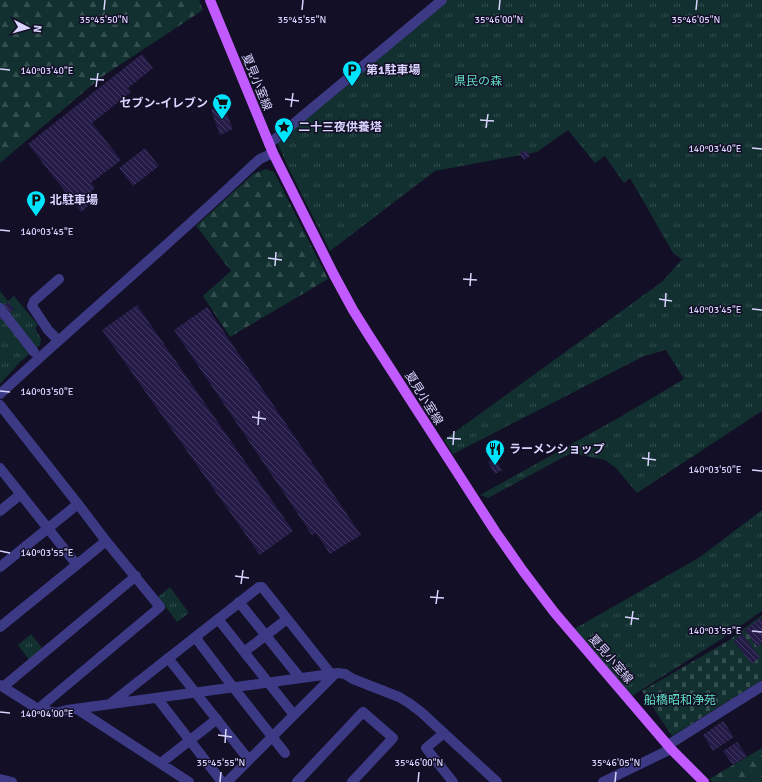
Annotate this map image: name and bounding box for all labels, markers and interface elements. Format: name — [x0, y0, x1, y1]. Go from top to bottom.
north arrow — [8, 8, 48, 48]
text: 35°45'50"N — [80, 14, 128, 26]
text: 35°45'55"N — [278, 14, 326, 26]
text: 35°46'00"N — [475, 14, 523, 26]
text: 35°46'05"N — [672, 14, 720, 26]
text: N — [31, 25, 44, 33]
street label: 夏見小室線 — [238, 52, 275, 113]
parking icon: 第1駐車場 — [341, 59, 363, 87]
place label: 第1駐車場 — [366, 63, 420, 78]
text: 140°03'40"E — [20, 65, 74, 77]
park label: 県民の森 — [454, 74, 502, 89]
supermarket icon: セブン-イレブン — [211, 92, 233, 120]
place label: セブン-イレブン — [119, 96, 208, 111]
place icon: 二十三夜供養塔 — [273, 116, 295, 144]
place label: 二十三夜供養塔 — [298, 120, 382, 135]
text: 140°03'40"E — [688, 143, 742, 155]
parking icon: 北駐車場 — [25, 189, 47, 217]
place label: 北駐車場 — [50, 193, 98, 208]
text: 140°03'45"E — [20, 226, 74, 238]
text: 140°03'45"E — [688, 304, 742, 316]
street label: 夏見小室線 — [401, 369, 446, 428]
text: 140°03'50"E — [20, 386, 74, 398]
restaurant icon: ラーメンショップ — [484, 438, 506, 466]
place label: ラーメンショップ — [509, 442, 605, 457]
text: 140°03'50"E — [688, 464, 742, 476]
text: 140°03'55"E — [20, 547, 74, 559]
text: 140°03'55"E — [688, 625, 742, 637]
street label: 夏見小室線 — [585, 632, 636, 687]
park label: 船橋昭和浄苑 — [644, 693, 716, 708]
text: 140°04'00"E — [20, 708, 74, 720]
text: 35°45'55"N — [197, 757, 245, 769]
text: 35°46'00"N — [395, 757, 443, 769]
text: 35°46'05"N — [592, 757, 640, 769]

